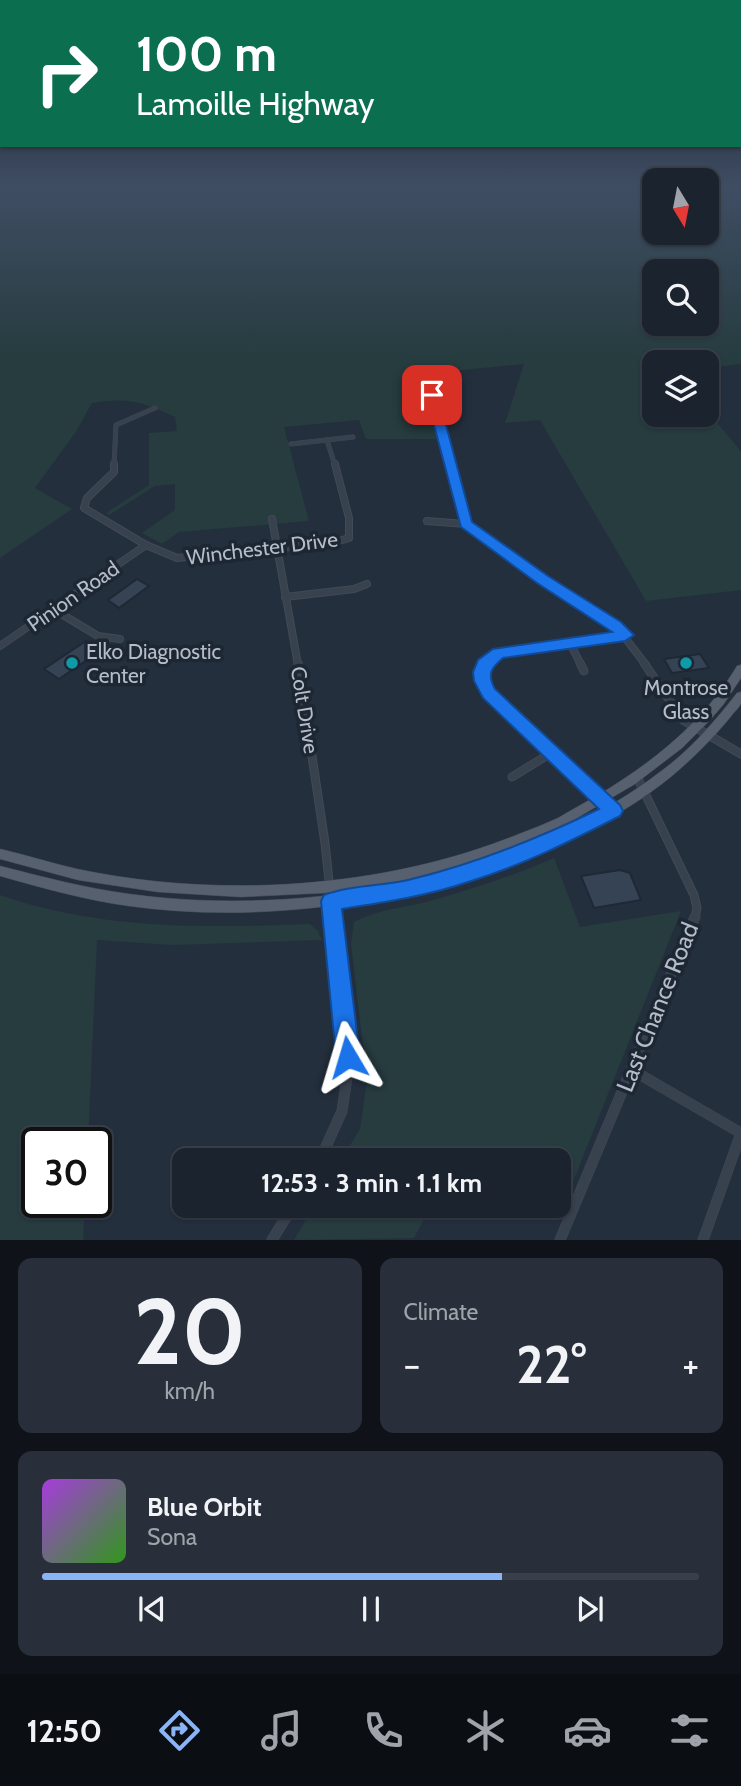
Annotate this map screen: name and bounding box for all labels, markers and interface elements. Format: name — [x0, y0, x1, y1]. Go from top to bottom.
text: 100 m — [136, 24, 277, 83]
icon: right — [21, 28, 112, 119]
text: Lamoille Highway — [136, 84, 374, 123]
north arrow — [642, 168, 719, 245]
map controls — [642, 168, 719, 427]
button: search — [642, 259, 719, 336]
button: layers — [642, 350, 719, 427]
pin — [402, 365, 462, 425]
icon: arrive — [413, 376, 451, 414]
street label: Winchester Drive — [185, 526, 339, 570]
street label: Pinion Road — [22, 555, 124, 637]
place label: Elko Diagnostic Center — [86, 639, 221, 688]
marker: Elko Diagnostic Center — [64, 655, 80, 671]
marker: Montrose Glass — [678, 655, 694, 671]
street label: Colt Drive — [286, 665, 324, 756]
place label: Montrose Glass — [644, 675, 728, 724]
street label: Last Chance Road — [610, 918, 704, 1096]
position arrow — [311, 1020, 385, 1094]
speed limit sign: 30 — [21, 1127, 112, 1218]
text: 12:53 · 3 min · 1.1 km — [261, 1167, 482, 1199]
text: 20 — [134, 1276, 246, 1387]
text: Climate — [404, 1298, 478, 1326]
text: 22° — [516, 1333, 586, 1396]
text: − — [404, 1341, 420, 1388]
text: + — [682, 1341, 699, 1388]
text: km/h — [165, 1377, 215, 1405]
text: Blue Orbit — [147, 1491, 262, 1523]
text: Sona — [147, 1523, 197, 1551]
icon: previous — [133, 1590, 171, 1628]
icon: pause — [352, 1590, 390, 1628]
icon: next — [571, 1590, 609, 1628]
icon: directions — [155, 1706, 204, 1755]
icon: music — [257, 1706, 306, 1755]
icon: phone — [359, 1706, 408, 1755]
icon: climate — [461, 1706, 510, 1755]
icon: car — [563, 1706, 612, 1755]
icon: filters — [665, 1706, 714, 1755]
text: 12:50 — [27, 1711, 102, 1750]

